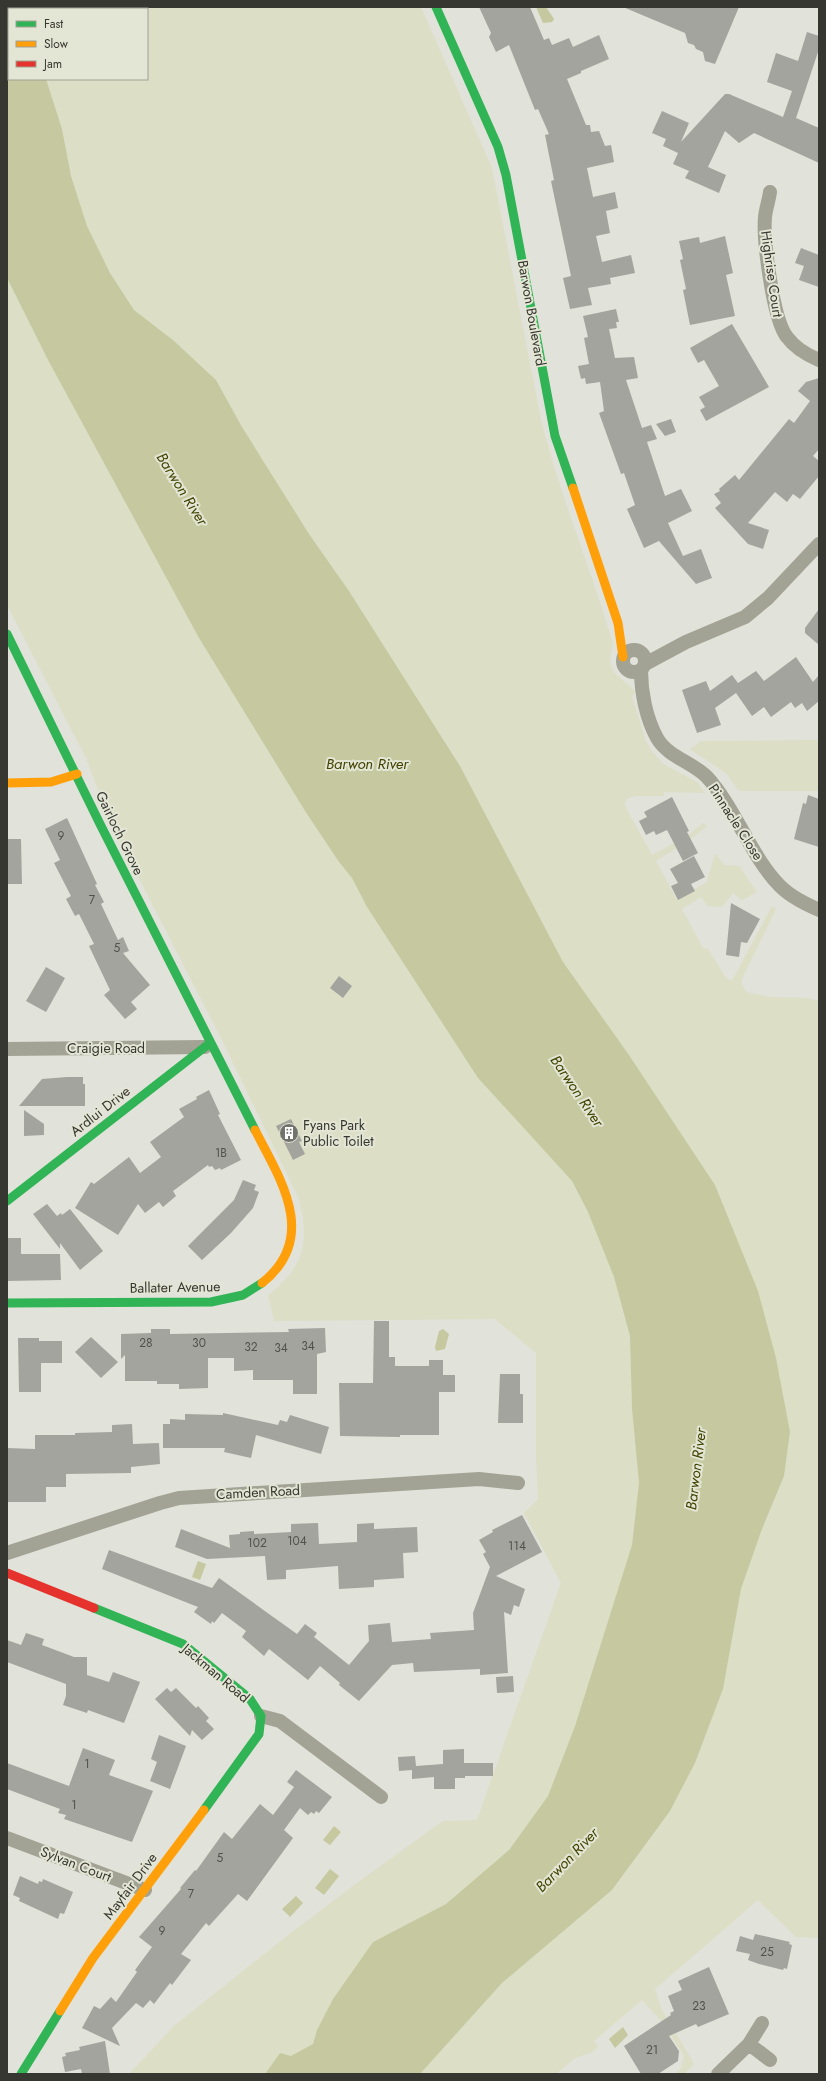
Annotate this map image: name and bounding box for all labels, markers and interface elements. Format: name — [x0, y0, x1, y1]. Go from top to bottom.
legend — [8, 8, 148, 80]
text: Fast — [44, 15, 63, 33]
text: Slow — [44, 35, 69, 53]
text: Jam — [42, 55, 62, 73]
street label: Highrise Court — [756, 229, 788, 319]
street label: Barwon Boulevard — [513, 259, 551, 367]
water label: Barwon River — [151, 448, 214, 531]
water label: Barwon River — [326, 753, 409, 775]
street label: Pinnacle Close — [704, 780, 768, 864]
street label: Gairloch Grove — [91, 788, 149, 878]
house number: 9 — [58, 827, 65, 845]
house number: 7 — [89, 891, 96, 909]
house number: 5 — [114, 939, 121, 957]
street label: Craigie Road — [67, 1038, 145, 1058]
water label: Barwon River — [545, 1051, 610, 1132]
street label: Ardlui Drive — [66, 1081, 134, 1141]
place label: Fyans Park Public Toilet — [303, 1115, 374, 1151]
building icon: Fyans Park Public Toilet — [278, 1122, 300, 1144]
house number: 1B — [215, 1144, 227, 1162]
street label: Ballater Avenue — [129, 1276, 221, 1298]
house number: 28 — [139, 1334, 153, 1352]
house number: 30 — [192, 1334, 206, 1352]
house number: 34 — [301, 1337, 315, 1355]
house number: 32 — [244, 1338, 258, 1356]
house number: 34 — [274, 1339, 288, 1357]
water label: Barwon River — [680, 1426, 712, 1511]
street label: Camden Road — [215, 1480, 301, 1504]
house number: 104 — [287, 1532, 307, 1550]
house number: 102 — [247, 1534, 267, 1552]
house number: 114 — [508, 1537, 526, 1555]
street label: Jackman Road — [176, 1638, 254, 1707]
house number: 1 — [84, 1755, 90, 1773]
house number: 1 — [71, 1796, 77, 1814]
water label: Barwon River — [531, 1822, 604, 1897]
street label: Sylvan Court — [38, 1841, 115, 1887]
street label: Mayfair Drive — [98, 1849, 162, 1923]
house number: 5 — [217, 1849, 224, 1867]
house number: 7 — [188, 1885, 195, 1903]
house number: 9 — [159, 1922, 166, 1940]
house number: 25 — [760, 1943, 774, 1961]
house number: 23 — [692, 1997, 706, 2015]
house number: 21 — [646, 2041, 658, 2059]

